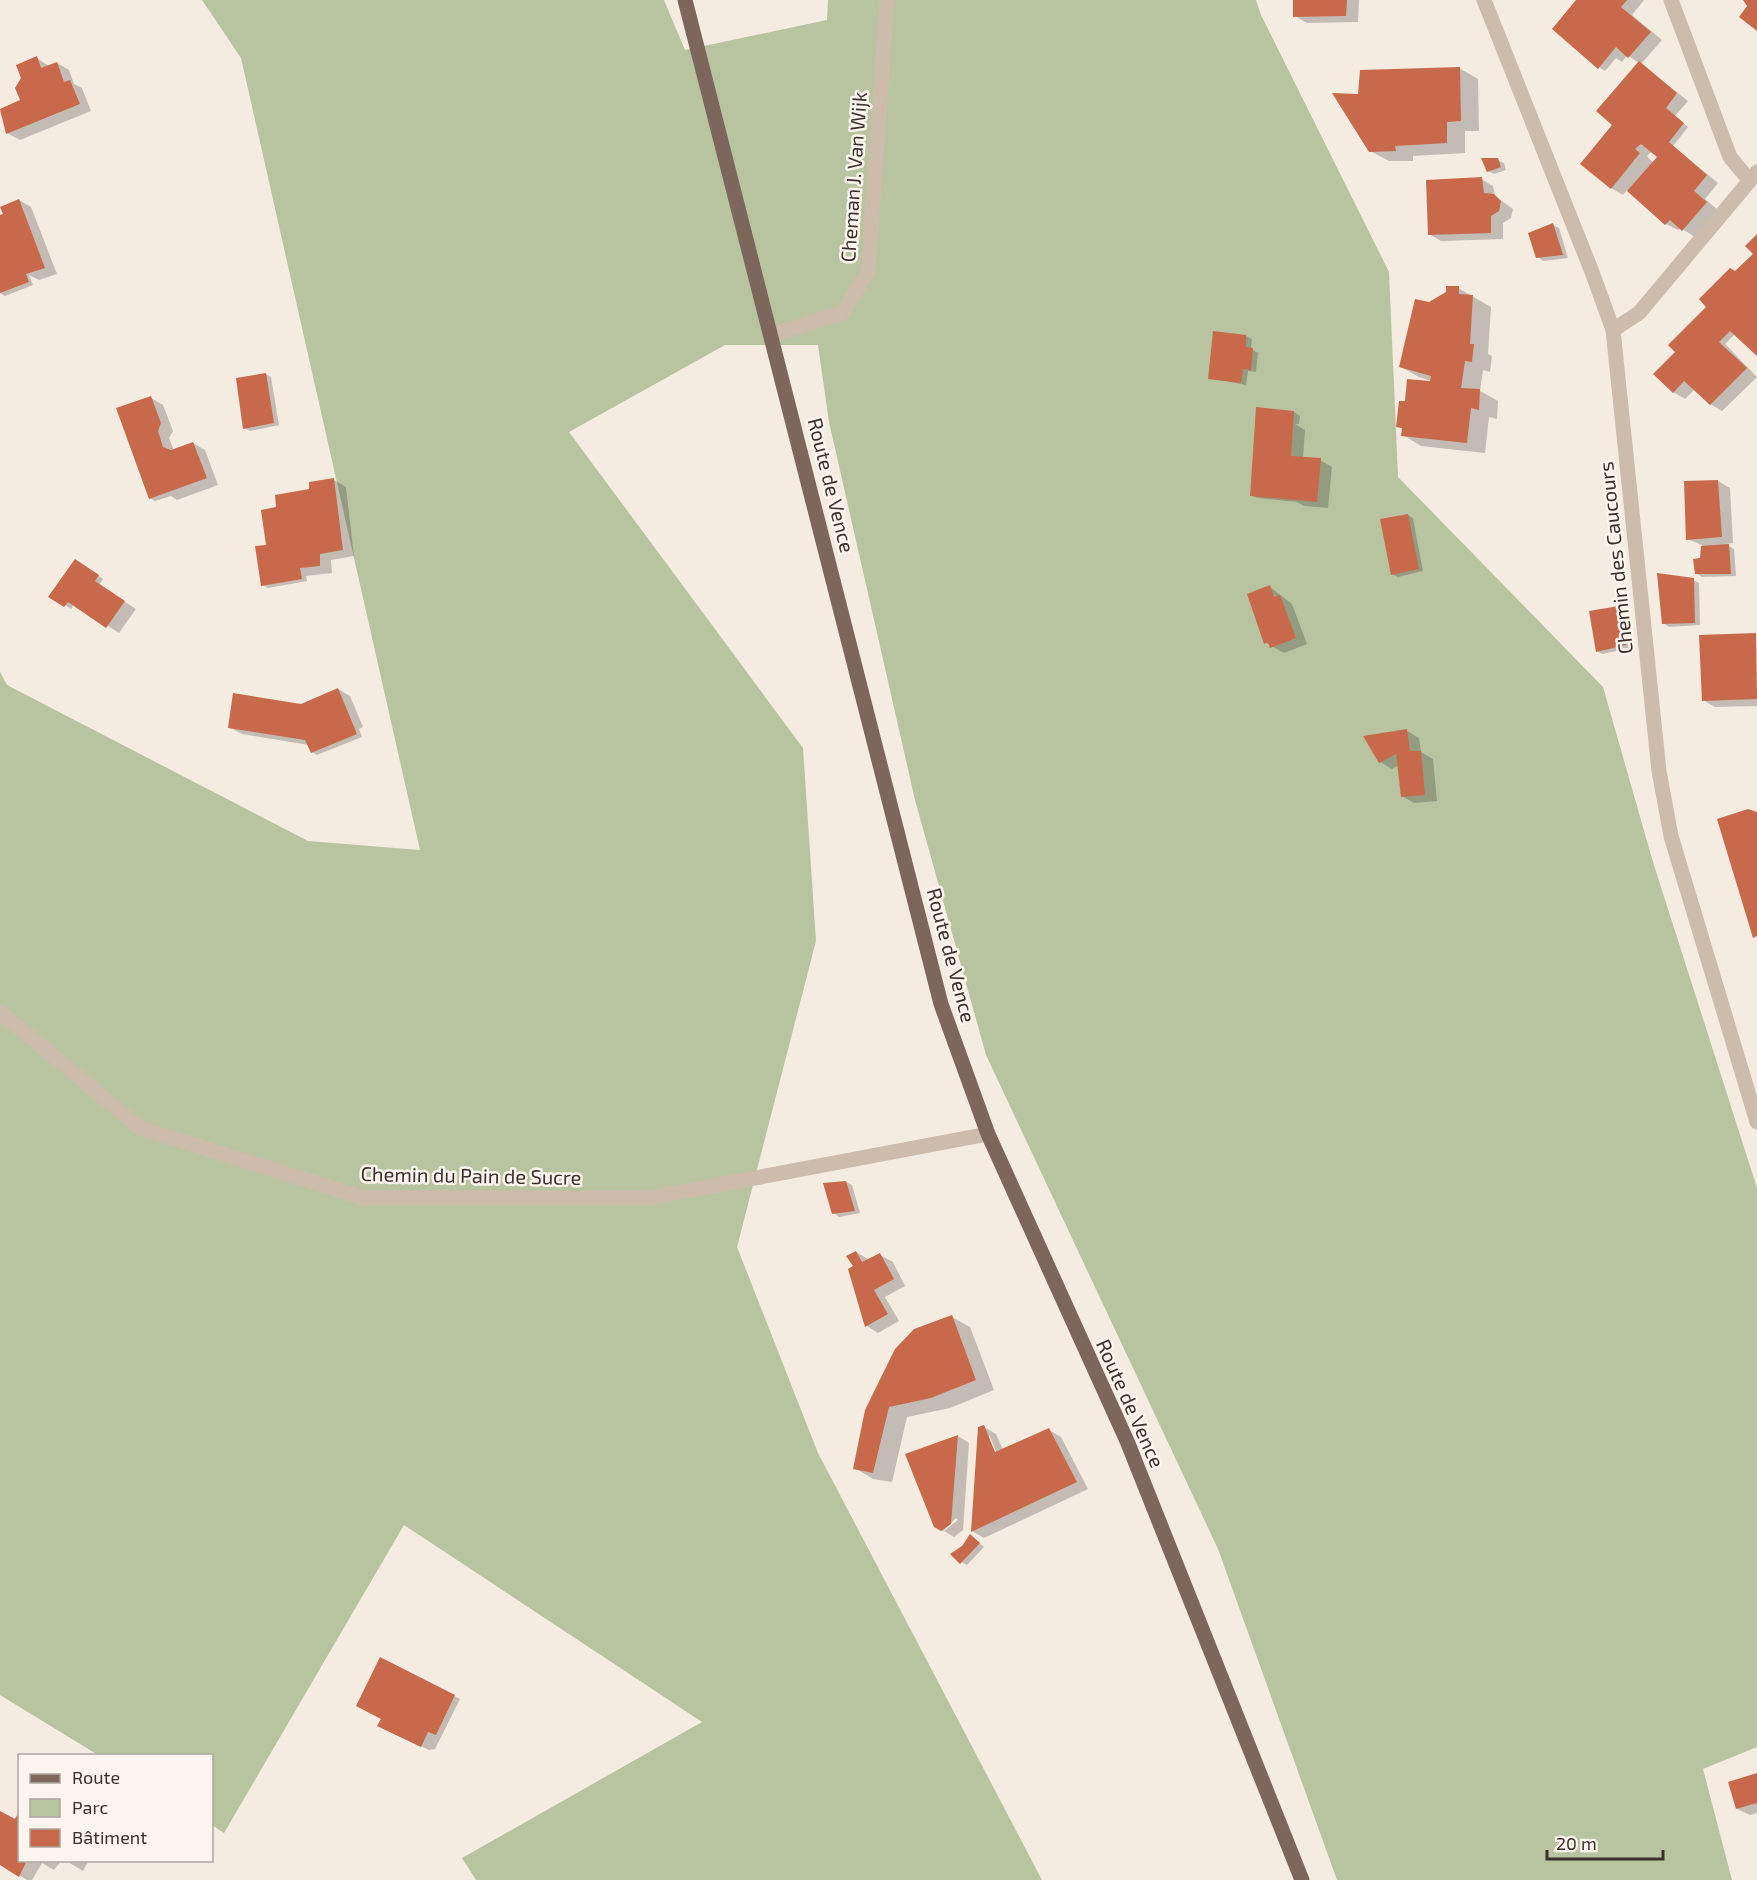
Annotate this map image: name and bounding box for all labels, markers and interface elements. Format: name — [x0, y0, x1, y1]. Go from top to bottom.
street label: Cheman J. Van Wijk — [835, 91, 871, 263]
street label: Route de Vence — [804, 415, 860, 555]
street label: Chemin des Caucours — [1593, 461, 1637, 655]
street label: Route de Vence — [923, 885, 981, 1025]
street label: Chemin du Pain de Sucre — [360, 1161, 582, 1189]
street label: Route de Vence — [1092, 1335, 1170, 1471]
legend — [18, 1754, 213, 1862]
text: Route — [72, 1766, 120, 1788]
text: Parc — [72, 1796, 108, 1818]
scale bar — [1547, 1823, 1662, 1861]
text: Bâtiment — [72, 1826, 147, 1848]
text: 20 m — [1556, 1832, 1597, 1854]

